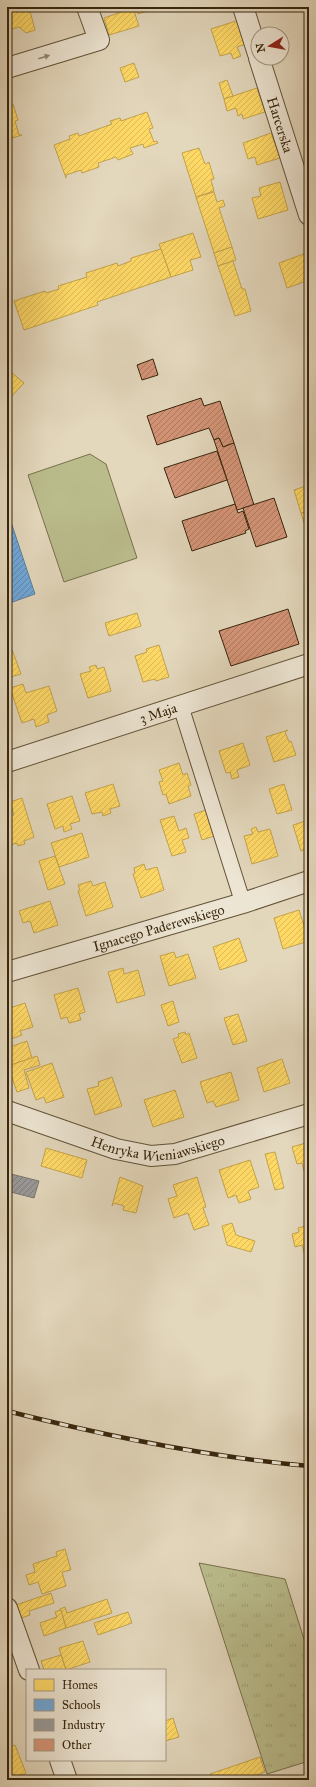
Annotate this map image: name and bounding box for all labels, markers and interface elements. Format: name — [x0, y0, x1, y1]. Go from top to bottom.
north arrow — [250, 26, 290, 66]
text: N — [253, 41, 268, 54]
one-way arrow — [39, 54, 51, 60]
street label: Harcerska — [263, 95, 297, 155]
street label: 3 Maja — [137, 699, 179, 727]
street label: Ignacego Paderewskiego — [91, 900, 226, 955]
street label: Henryka Wieniawskiego — [89, 1130, 225, 1146]
text: Henryka Wieniawskiego — [89, 1131, 227, 1165]
legend — [26, 1669, 166, 1761]
text: Homes — [62, 1678, 98, 1692]
text: Schools — [62, 1698, 100, 1712]
text: Industry — [62, 1718, 105, 1732]
text: Other — [62, 1738, 92, 1752]

